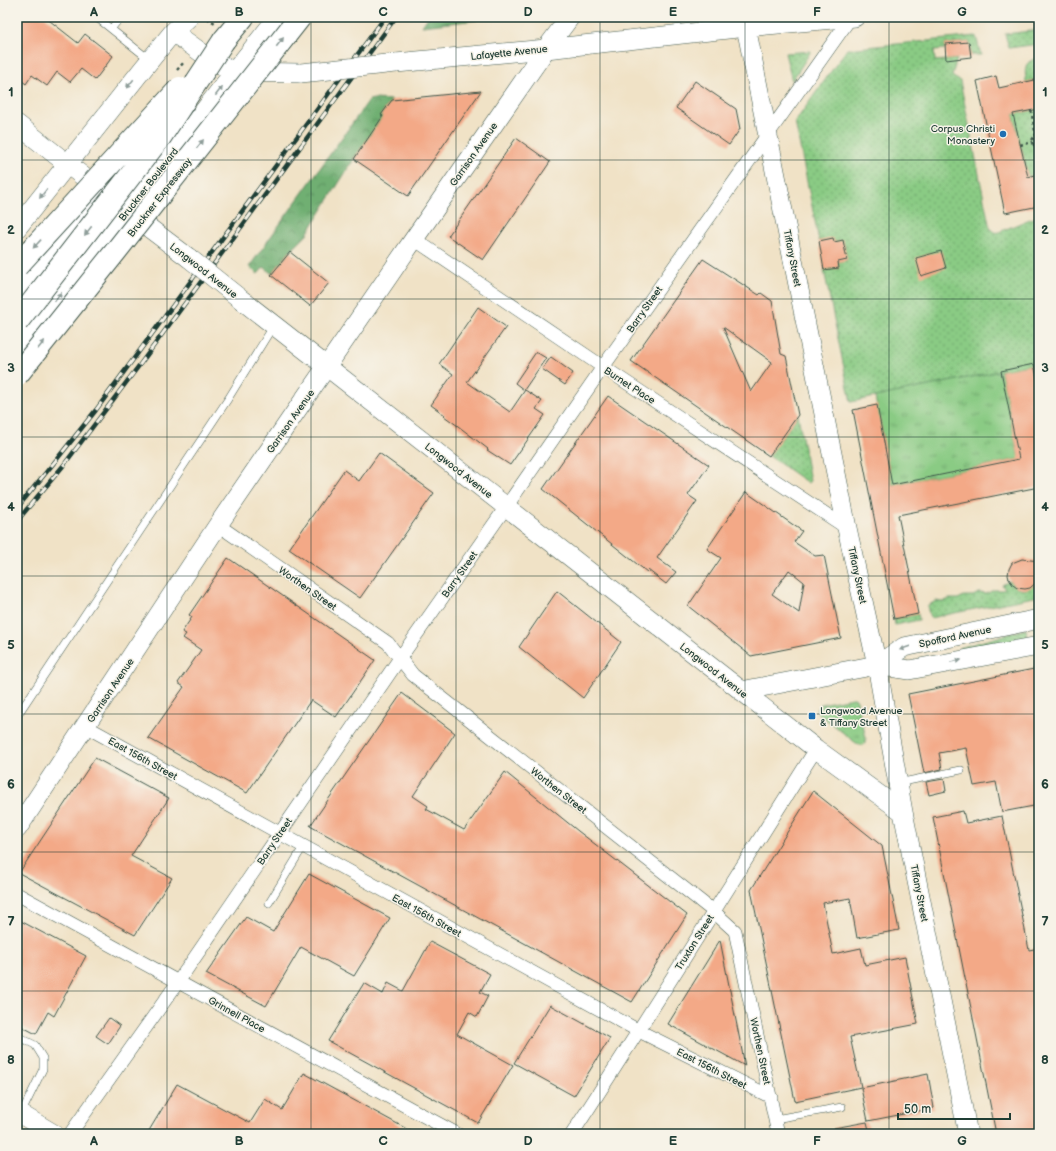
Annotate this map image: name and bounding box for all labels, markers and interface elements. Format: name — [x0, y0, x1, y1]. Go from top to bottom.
text: A — [89, 4, 98, 20]
text: B — [234, 4, 244, 20]
text: C — [378, 4, 388, 20]
text: D — [523, 4, 533, 20]
text: E — [669, 4, 678, 20]
text: F — [813, 4, 821, 20]
text: G — [957, 4, 967, 20]
one-way arrow — [276, 36, 285, 47]
street label: Lafayette Avenue — [470, 43, 548, 63]
one-way arrow — [126, 79, 135, 90]
text: 1 — [8, 84, 14, 100]
text: 1 — [1042, 84, 1048, 100]
one-way arrow — [215, 85, 223, 96]
street label: Garrison Avenue — [447, 120, 500, 189]
place label: Corpus Christi Monastery — [931, 123, 995, 147]
marker: Corpus Christi Monastery — [998, 129, 1008, 139]
one-way arrow — [195, 138, 204, 149]
street label: Bruckner Boulevard — [116, 145, 181, 224]
street label: Bruckner Expressway — [125, 155, 195, 240]
one-way arrow — [39, 189, 47, 200]
text: 2 — [7, 222, 15, 238]
text: 2 — [1041, 222, 1049, 238]
one-way arrow — [83, 225, 92, 236]
street label: Tiffany Street — [781, 229, 803, 288]
one-way arrow — [32, 239, 41, 249]
street label: Longwood Avenue — [167, 241, 240, 301]
street label: Barry Street — [624, 284, 665, 335]
one-way arrow — [53, 292, 62, 303]
one-way arrow — [37, 339, 46, 350]
text: 3 — [7, 360, 15, 376]
text: 3 — [1041, 360, 1049, 376]
street label: Burnet Place — [602, 365, 657, 407]
street label: Garrison Avenue — [264, 387, 317, 456]
street label: Longwood Avenue — [422, 441, 495, 501]
text: 4 — [7, 499, 15, 515]
text: 4 — [1041, 499, 1049, 515]
street label: Tiffany Street — [845, 546, 869, 605]
street label: Barry Street — [439, 549, 480, 600]
street label: Worthen Street — [276, 564, 339, 613]
street label: Spofford Avenue — [918, 623, 993, 651]
text: 5 — [7, 637, 15, 653]
text: 5 — [1041, 637, 1049, 653]
street label: Longwood Avenue — [677, 641, 750, 701]
one-way arrow — [899, 645, 911, 651]
street label: Garrison Avenue — [85, 656, 137, 725]
one-way arrow — [950, 658, 963, 664]
place label: Longwood Avenue & Tiffany Street — [820, 705, 903, 729]
marker: Longwood Avenue & Tiffany Street — [807, 711, 817, 721]
street label: East 156th Street — [106, 735, 179, 783]
street label: Worthen Street — [528, 765, 589, 816]
text: 6 — [7, 776, 15, 792]
text: 6 — [1041, 776, 1049, 792]
street label: Barry Street — [255, 816, 295, 867]
street label: Tiffany Street — [908, 864, 930, 923]
street label: East 156th Street — [390, 892, 463, 940]
street label: Truxton Street — [673, 912, 717, 973]
text: 7 — [7, 914, 15, 930]
text: 7 — [1041, 914, 1049, 930]
street label: Grinnell Place — [206, 994, 267, 1035]
street label: Worthen Street — [747, 1017, 773, 1086]
street label: East 156th Street — [674, 1046, 749, 1092]
text: 8 — [7, 1052, 15, 1068]
text: 8 — [1041, 1052, 1049, 1068]
scale bar — [898, 1095, 1010, 1121]
text: 50 m — [904, 1102, 931, 1117]
text: A — [89, 1133, 98, 1149]
text: B — [234, 1133, 244, 1149]
text: C — [378, 1133, 388, 1149]
text: D — [523, 1133, 533, 1149]
text: E — [669, 1133, 678, 1149]
text: F — [813, 1133, 821, 1149]
text: G — [957, 1133, 967, 1149]

